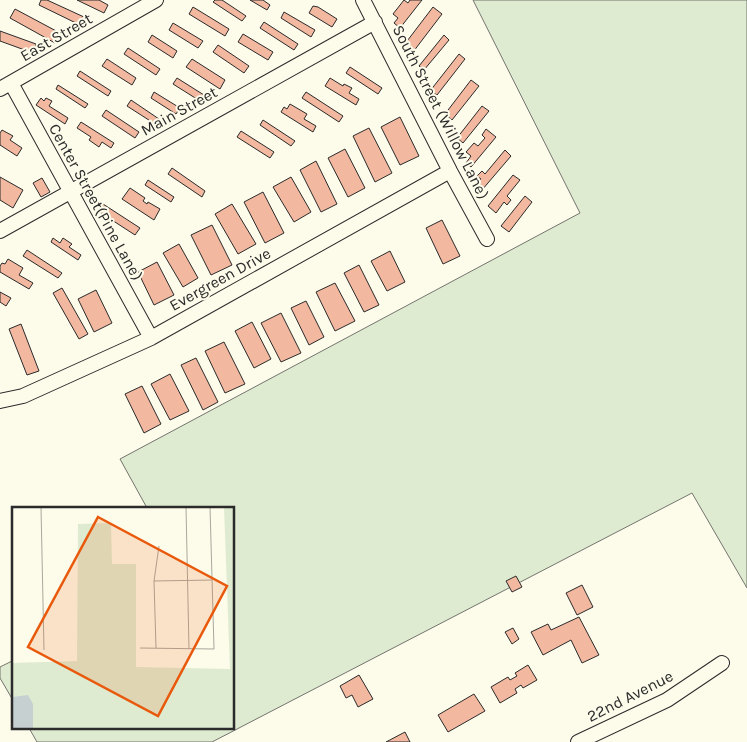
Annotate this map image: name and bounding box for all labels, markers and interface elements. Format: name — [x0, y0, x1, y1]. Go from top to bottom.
street label: East Street — [17, 9, 95, 65]
street label: South Street (Willow Lane) — [389, 22, 493, 202]
street label: Main Street — [137, 82, 221, 140]
street label: Center Street(Pine Lane) — [45, 120, 147, 284]
street label: Evergreen Drive — [166, 243, 274, 315]
inset map — [12, 507, 235, 730]
street label: 22nd Avenue — [584, 666, 676, 726]

